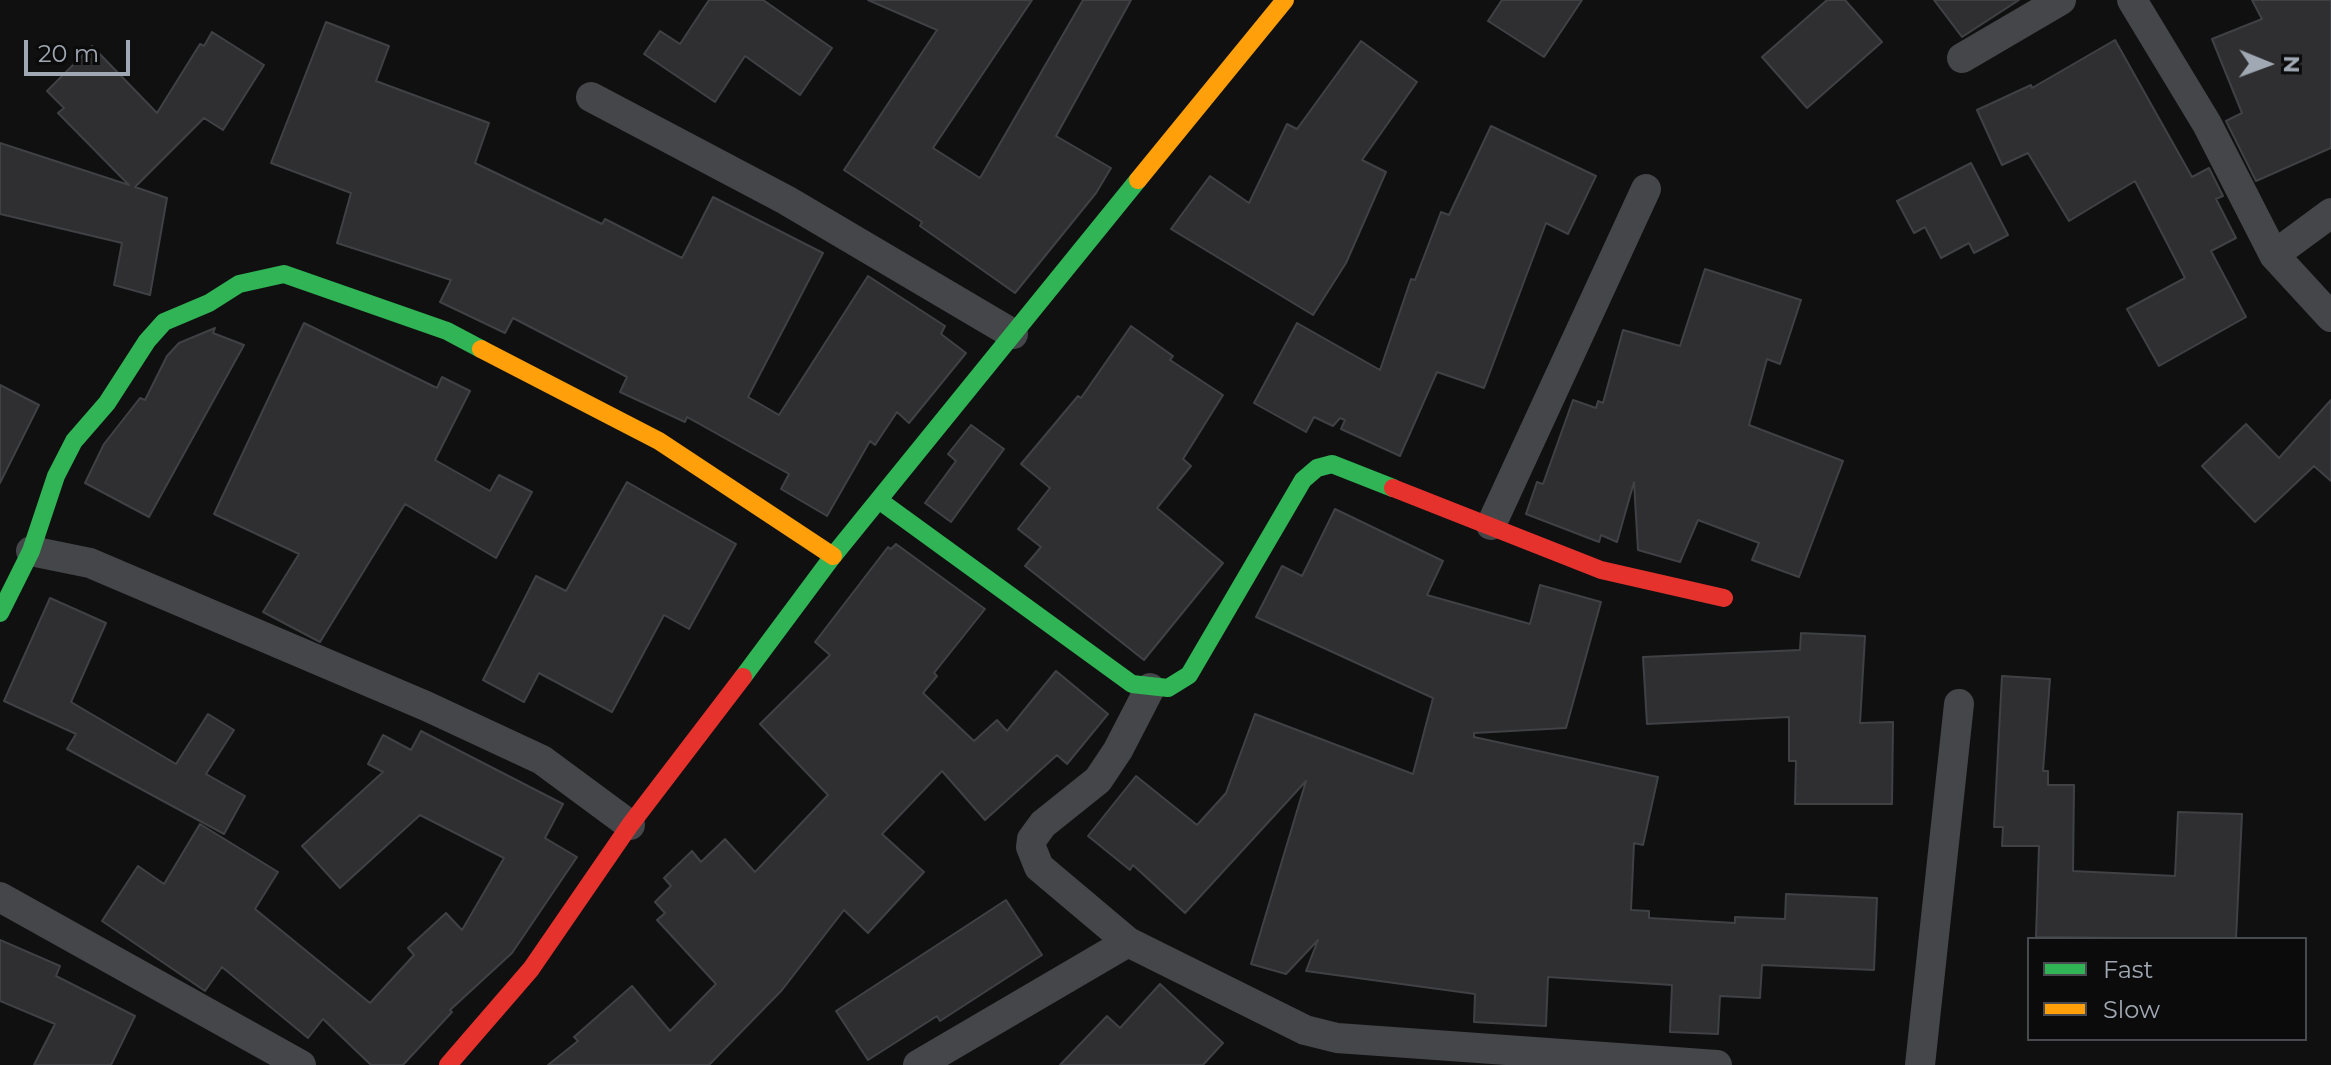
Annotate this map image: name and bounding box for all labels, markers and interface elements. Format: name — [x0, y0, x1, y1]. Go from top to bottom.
scale bar — [28, 24, 134, 74]
north arrow — [2227, 24, 2307, 104]
text: 20 m — [38, 39, 99, 68]
text: N — [2278, 55, 2305, 74]
legend — [2027, 937, 2307, 1041]
text: Fast — [2103, 955, 2153, 984]
text: Slow — [2103, 995, 2160, 1024]

